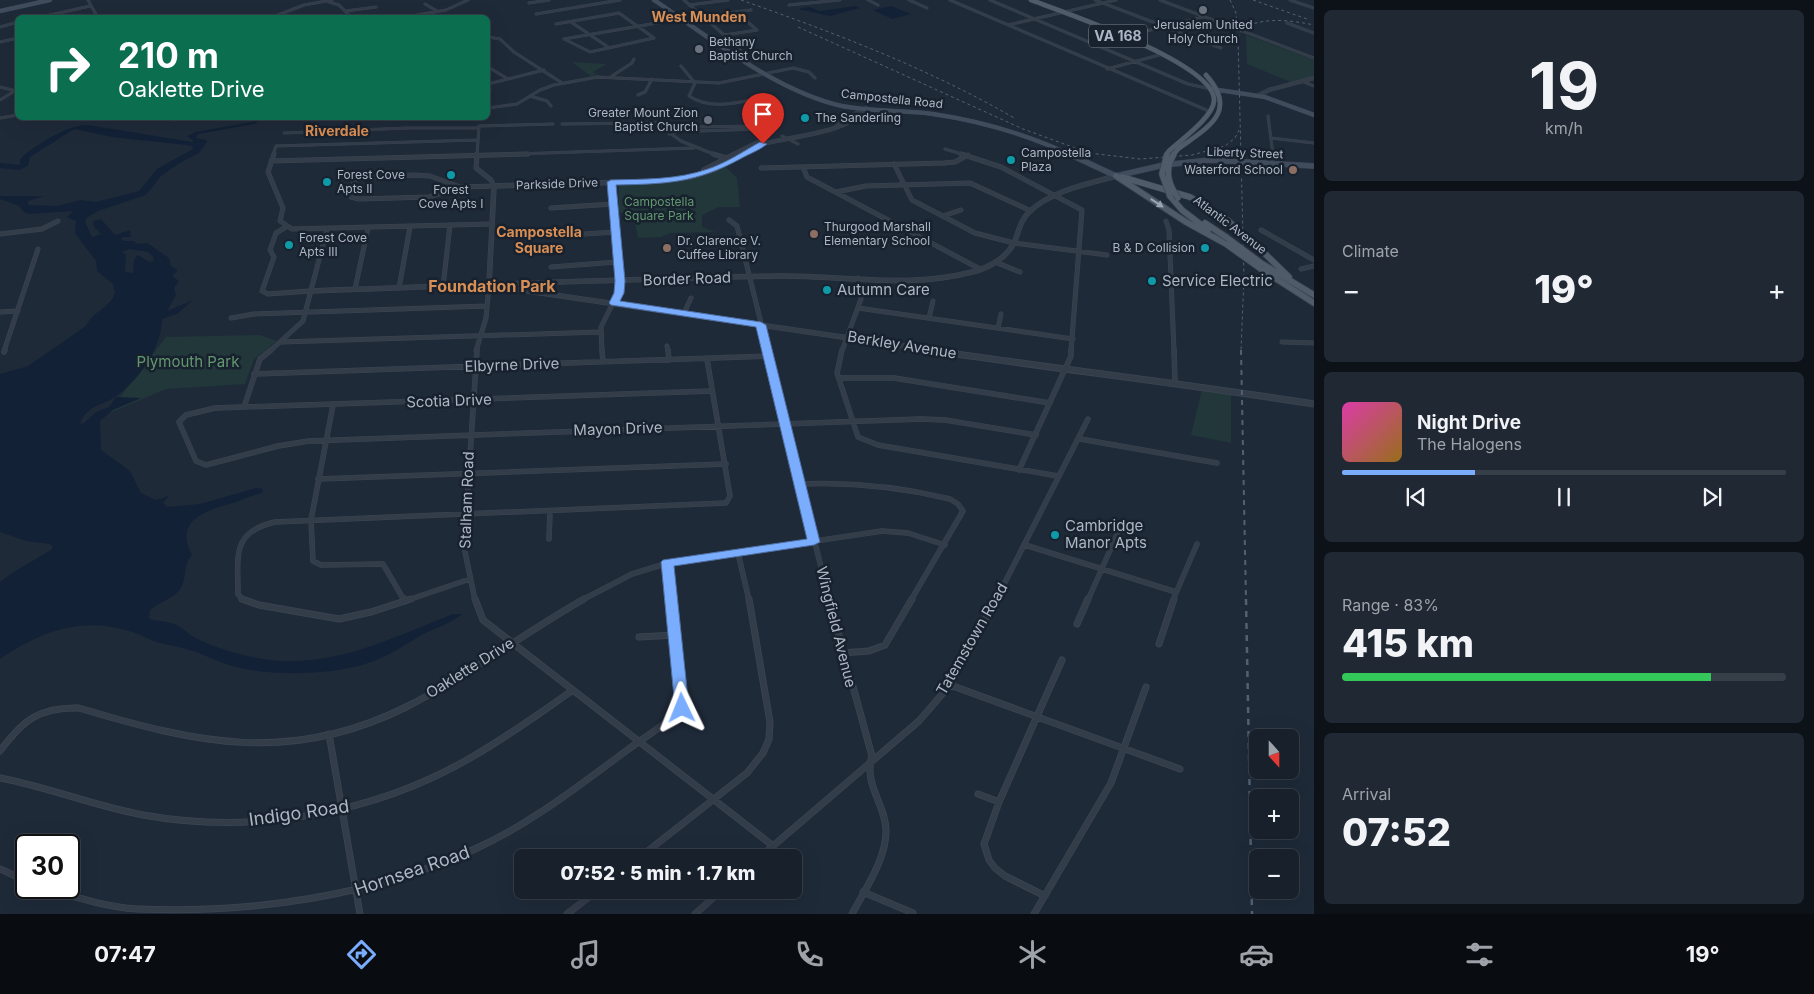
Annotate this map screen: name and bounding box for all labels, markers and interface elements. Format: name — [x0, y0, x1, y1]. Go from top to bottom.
marker: Jerusalem United Holy Church — [1197, 4, 1209, 16]
district label: West Munden — [652, 8, 746, 25]
place label: Jerusalem United Holy Church — [1153, 17, 1253, 46]
road number: VA 168 — [1089, 24, 1147, 48]
text: 210 m — [118, 34, 219, 76]
place label: Bethany Baptist Church — [709, 34, 793, 63]
icon: right — [35, 35, 100, 100]
marker: Bethany Baptist Church — [693, 43, 705, 55]
text: 19 — [1529, 46, 1599, 125]
text: Oaklette Drive — [118, 76, 265, 102]
street label: Campostella Road — [840, 86, 944, 111]
pin — [742, 93, 784, 144]
icon: arrive — [749, 100, 777, 128]
place label: Greater Mount Zion Baptist Church — [588, 105, 698, 134]
place label: The Sanderling — [815, 110, 901, 125]
marker: The Sanderling — [799, 112, 811, 124]
marker: Greater Mount Zion Baptist Church — [702, 114, 714, 126]
text: km/h — [1545, 118, 1583, 138]
district label: Riverdale — [305, 122, 369, 139]
street label: Liberty Street — [1206, 144, 1284, 161]
place label: Campostella Plaza — [1021, 145, 1091, 174]
marker: Campostella Plaza — [1005, 154, 1017, 166]
place label: Waterford School — [1184, 162, 1283, 177]
marker: Waterford School — [1287, 164, 1299, 176]
place label: Forest Cove Apts II — [337, 167, 405, 196]
marker: Forest Cove Apts I — [445, 169, 457, 181]
street label: Parkside Drive — [516, 175, 598, 192]
marker: Forest Cove Apts II — [321, 176, 333, 188]
place label: Forest Cove Apts I — [419, 182, 483, 211]
street label: Atlantic Avenue — [1191, 192, 1270, 257]
park label: Campostella Square Park — [624, 194, 694, 223]
one-way arrow — [1150, 198, 1164, 208]
place label: Thurgood Marshall Elementary School — [824, 219, 931, 248]
district label: Campostella Square — [496, 223, 582, 256]
marker: Thurgood Marshall Elementary School — [808, 228, 820, 240]
place label: Forest Cove Apts III — [299, 230, 367, 259]
place label: Dr. Clarence V. Cuffee Library — [677, 233, 761, 262]
marker: Forest Cove Apts III — [283, 239, 295, 251]
place label: B & D Collision — [1112, 240, 1195, 255]
text: Climate — [1342, 241, 1399, 261]
marker: Dr. Clarence V. Cuffee Library — [661, 242, 673, 254]
marker: B & D Collision — [1199, 242, 1211, 254]
text: 19° — [1534, 266, 1594, 312]
street label: Border Road — [643, 267, 731, 290]
place label: Service Electric — [1162, 271, 1273, 290]
text: − — [1342, 273, 1361, 307]
text: + — [1767, 273, 1786, 307]
marker: Service Electric — [1146, 275, 1158, 287]
district label: Foundation Park — [428, 276, 556, 296]
place label: Autumn Care — [837, 280, 930, 299]
marker: Autumn Care — [821, 284, 833, 296]
street label: Berkley Avenue — [846, 327, 958, 363]
park label: Plymouth Park — [137, 352, 240, 371]
street label: Elbyrne Drive — [464, 353, 560, 376]
street label: Scotia Drive — [406, 390, 492, 411]
text: Night Drive — [1417, 411, 1521, 434]
street label: Mayon Drive — [573, 417, 663, 440]
text: The Halogens — [1417, 434, 1522, 454]
street label: Stalham Road — [455, 451, 478, 549]
icon: previous — [1402, 483, 1430, 511]
icon: pause — [1550, 483, 1578, 511]
icon: next — [1698, 483, 1726, 511]
place label: Cambridge Manor Apts — [1065, 516, 1147, 552]
marker: Cambridge Manor Apts — [1049, 529, 1061, 541]
street label: Wingfield Avenue — [812, 564, 861, 689]
street label: Tatemstown Road — [932, 579, 1011, 698]
text: Range · 83% — [1342, 595, 1439, 615]
text: 415 km — [1342, 620, 1474, 666]
street label: Oaklette Drive — [422, 633, 517, 702]
position arrow — [655, 681, 707, 733]
north arrow — [1249, 729, 1299, 779]
map controls — [1249, 729, 1299, 899]
text: Arrival — [1342, 784, 1391, 804]
button: + — [1249, 789, 1299, 839]
street label: Indigo Road — [247, 795, 350, 830]
text: 07:52 — [1342, 809, 1451, 855]
speed limit sign: 30 — [15, 834, 80, 899]
street label: Hornsea Road — [351, 841, 472, 900]
button: − — [1249, 849, 1299, 899]
text: 07:52 · 5 min · 1.7 km — [561, 862, 755, 885]
icon: directions — [344, 937, 379, 972]
icon: music — [568, 937, 603, 972]
icon: phone — [792, 937, 827, 972]
icon: climate — [1015, 937, 1050, 972]
icon: car — [1239, 937, 1274, 972]
icon: filters — [1462, 937, 1497, 972]
text: 07:47 — [94, 941, 156, 967]
text: 19° — [1686, 941, 1720, 967]

